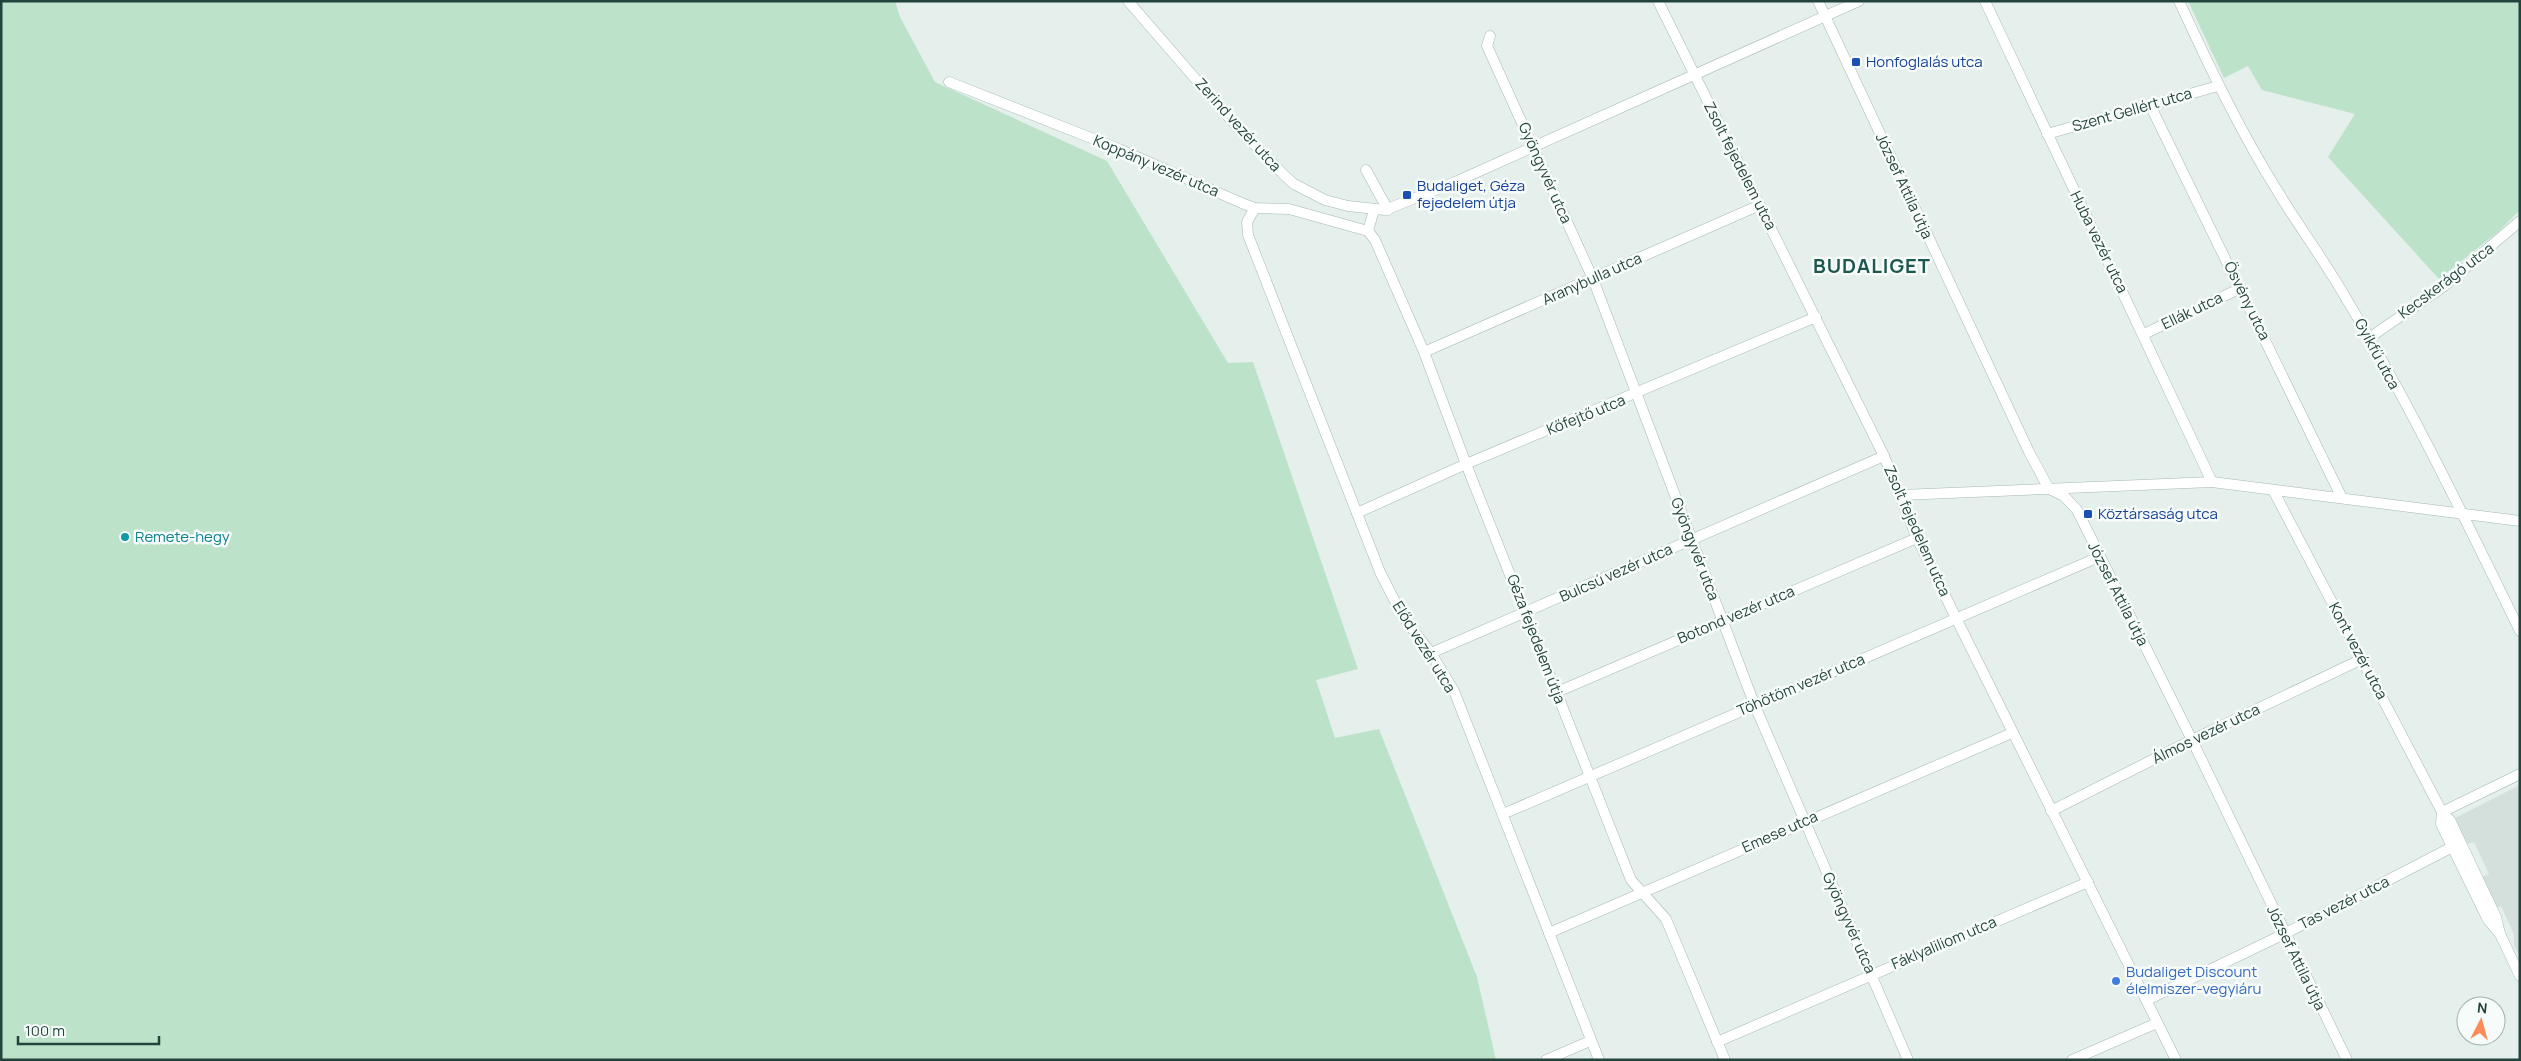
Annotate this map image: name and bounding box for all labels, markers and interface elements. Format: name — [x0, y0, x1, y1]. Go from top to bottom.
place label: Honfoglalás utca — [1866, 51, 1983, 72]
marker: Honfoglalás utca — [1850, 56, 1862, 68]
street label: Zerind vezér utca — [1191, 73, 1286, 176]
street label: Szent Gellért utca — [2069, 82, 2194, 137]
street label: Zsolt fejedelem utca — [1699, 98, 1782, 234]
street label: Gyöngyvér utca — [1514, 119, 1577, 227]
street label: Koppány vezér utca — [1090, 130, 1222, 202]
street label: József Attila útja — [1871, 130, 1938, 242]
place label: Budaliget, Géza fejedelem útja — [1417, 175, 1525, 213]
street label: Huba vezér utca — [2066, 187, 2133, 296]
marker: Budaliget, Géza fejedelem útja — [1401, 189, 1413, 201]
street label: Kecskerágó utca — [2394, 238, 2498, 324]
street label: Aranybulla utca — [1539, 247, 1645, 310]
district label: BUDALIGET — [1813, 252, 1931, 279]
street label: Ösvény utca — [2219, 258, 2276, 344]
street label: Ellák utca — [2158, 287, 2226, 334]
street label: Gyíkfű utca — [2350, 314, 2405, 393]
street label: Kőfejtő utca — [1543, 389, 1628, 440]
street label: Zsolt fejedelem utca — [1879, 462, 1956, 600]
street label: Gyöngyvér utca — [1666, 494, 1725, 603]
place label: Köztársaság utca — [2098, 503, 2218, 524]
marker: Köztársaság utca — [2082, 508, 2094, 520]
place label: Remete-hegy — [135, 526, 230, 547]
marker: Remete-hegy — [119, 531, 131, 543]
street label: Bulcsú vezér utca — [1556, 538, 1676, 607]
street label: József Attila útja — [2083, 538, 2154, 650]
street label: Géza fejedelem útja — [1502, 571, 1571, 706]
street label: Botond vezér utca — [1674, 580, 1798, 649]
street label: Előd vezér utca — [1388, 597, 1461, 697]
street label: Kont vezér utca — [2324, 599, 2393, 703]
street label: Töhötöm vezér utca — [1734, 648, 1868, 721]
street label: Álmos vezér utca — [2148, 698, 2263, 769]
street label: Emese utca — [1739, 806, 1821, 858]
street label: Gyöngyvér utca — [1818, 869, 1881, 977]
street label: Tas vezér utca — [2295, 871, 2393, 934]
street label: József Attila útja — [2262, 902, 2331, 1014]
street label: Fáklyaliliom utca — [1888, 911, 2000, 974]
place label: Budaliget Discount élelmiszer-vegyiáru — [2126, 961, 2262, 999]
marker: Budaliget Discount élelmiszer-vegyiáru — [2110, 975, 2122, 987]
north arrow — [2456, 996, 2506, 1046]
text: N — [2476, 998, 2488, 1018]
scale bar — [18, 1014, 159, 1046]
text: 100 m — [25, 1020, 65, 1041]

